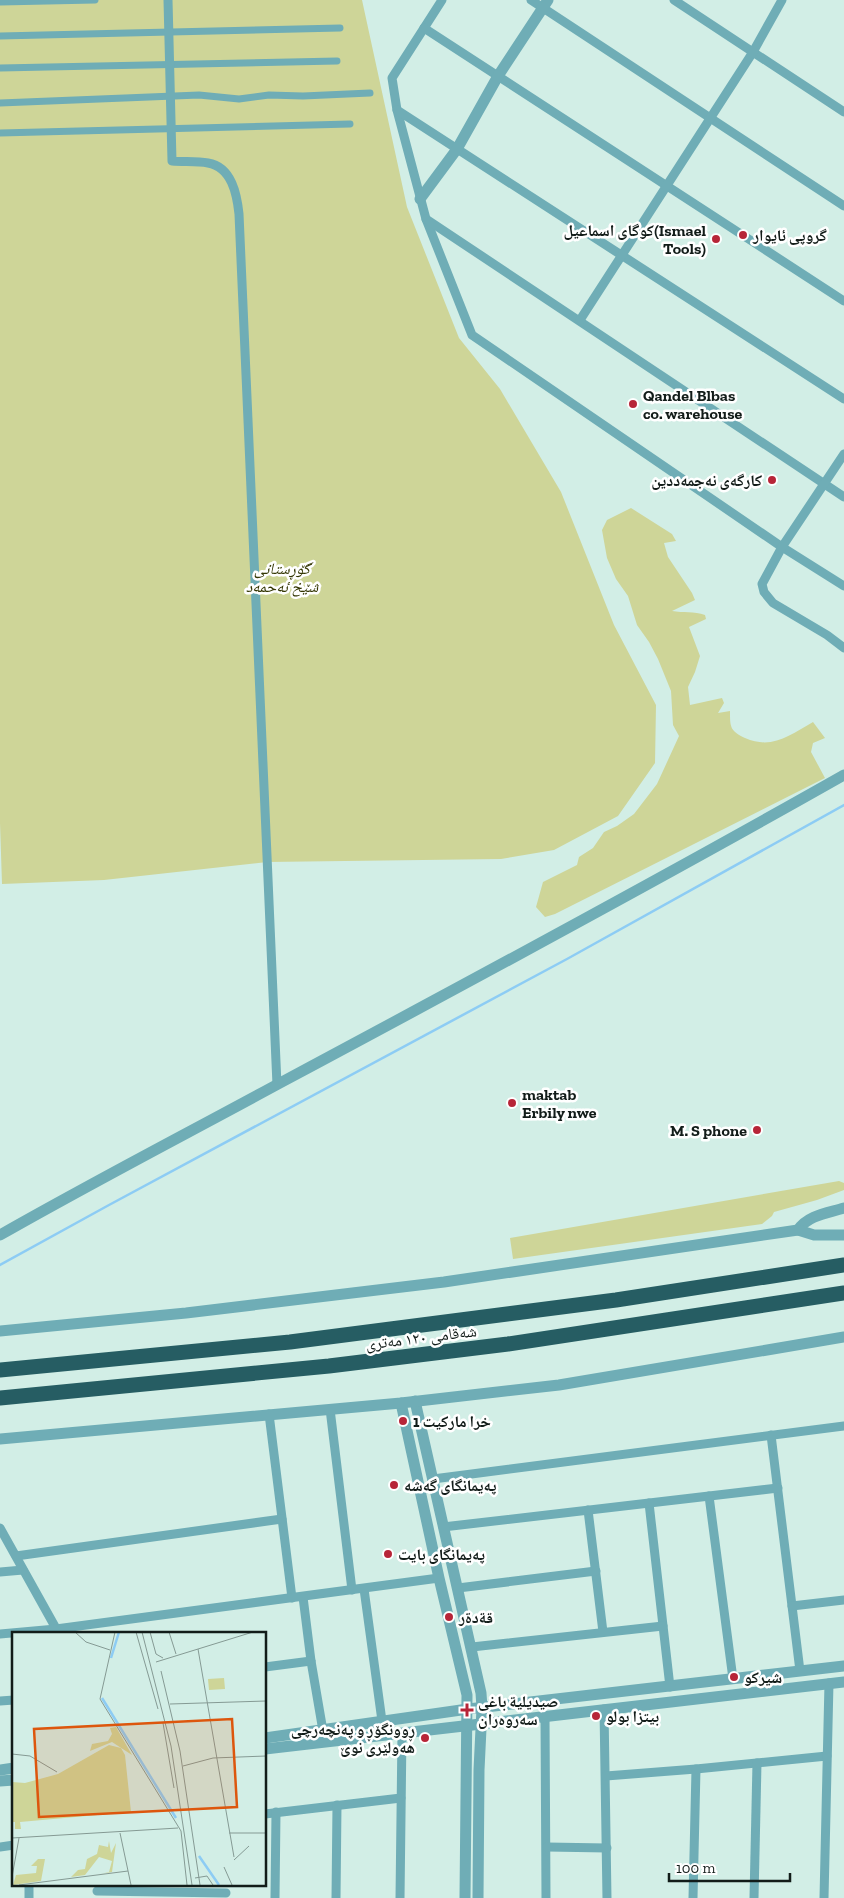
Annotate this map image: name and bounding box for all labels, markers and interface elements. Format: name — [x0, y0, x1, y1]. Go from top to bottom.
place label: كوگای اسماعیل(Ismael Tools) — [564, 221, 706, 258]
place label: گروپى ئايوار — [752, 226, 827, 245]
marker: گروپى ئايوار — [737, 229, 749, 241]
marker: كوگای اسماعیل(Ismael Tools) — [710, 233, 722, 245]
place label: Qandel Blbas co. warehouse — [643, 386, 743, 423]
marker: Qandel Blbas co. warehouse — [627, 398, 639, 410]
place label: کارگەی نەجمەددین — [651, 471, 762, 490]
marker: کارگەی نەجمەددین — [766, 474, 778, 486]
park label: گۆڕستانی شێخ ئەحمەد — [246, 559, 320, 597]
place label: maktab Erbily nwe — [522, 1085, 597, 1122]
marker: maktab Erbily nwe — [506, 1097, 518, 1109]
place label: M. S phone — [670, 1121, 747, 1140]
marker: M. S phone — [751, 1124, 763, 1136]
street label: شەقامی ١٢٠ مەتری — [364, 1321, 478, 1355]
place label: خرا ماركيت 1 — [413, 1412, 491, 1431]
marker: خرا ماركيت 1 — [397, 1415, 409, 1427]
place label: پەیمانگای گەشە — [404, 1476, 497, 1495]
marker: پەیمانگای گەشە — [388, 1479, 400, 1491]
place label: پەیمانگای بایت — [398, 1545, 485, 1564]
marker: پەیمانگای بایت — [382, 1548, 394, 1560]
place label: قةدةر — [458, 1608, 493, 1627]
marker: قةدةر — [443, 1611, 455, 1623]
inset map — [12, 1632, 266, 1886]
place label: شيركو — [744, 1668, 782, 1687]
marker: شيركو — [728, 1671, 740, 1683]
place label: صيديلیة باغی سەروەران — [478, 1692, 558, 1729]
marker: صيديلیة باغی سەروەران — [460, 1703, 474, 1717]
place label: بيتزا بولو — [606, 1707, 659, 1726]
marker: بيتزا بولو — [590, 1710, 602, 1722]
place label: ڕوونگۆڕ و پەنچەرچی هەولێری نوێ — [291, 1720, 415, 1757]
marker: ڕوونگۆڕ و پەنچەرچی هەولێری نوێ — [419, 1732, 431, 1744]
scale bar — [669, 1850, 790, 1882]
text: 100 m — [676, 1859, 715, 1877]

